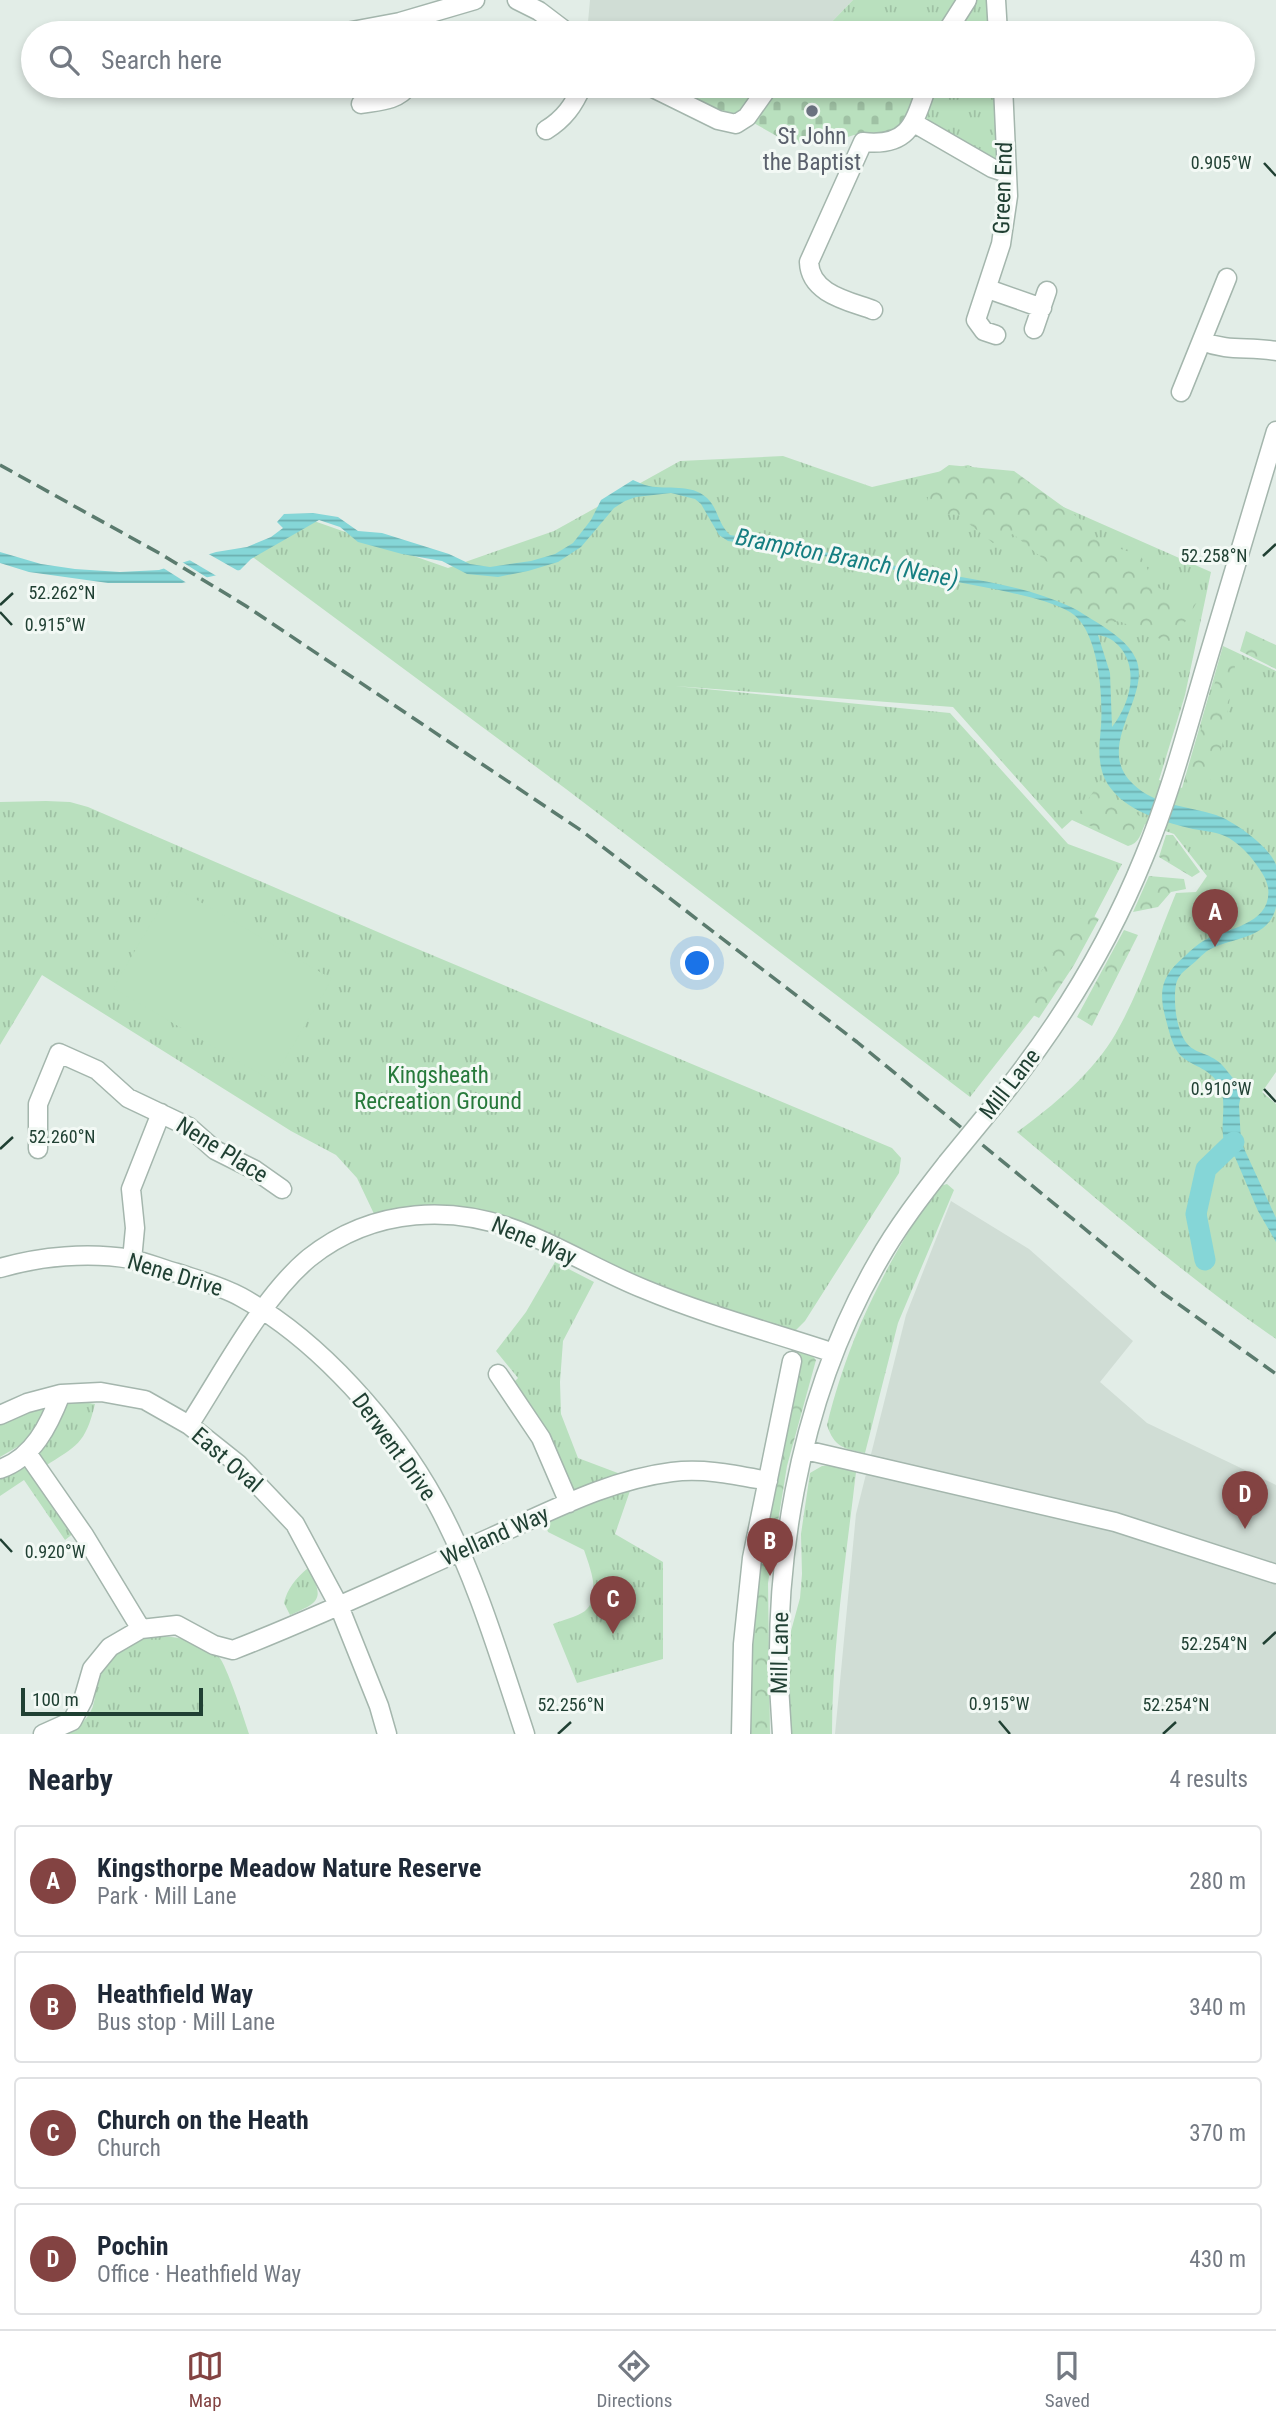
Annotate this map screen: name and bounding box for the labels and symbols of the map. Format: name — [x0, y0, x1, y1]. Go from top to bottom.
marker: St John the Baptist — [804, 103, 820, 119]
place label: St John the Baptist — [763, 123, 861, 176]
street label: Green End — [988, 141, 1018, 235]
text: 0.905°W — [1191, 152, 1252, 173]
water label: Brampton Branch (Nene) — [733, 523, 961, 593]
text: 52.258°N — [1180, 545, 1248, 566]
text: 52.262°N — [28, 582, 96, 603]
text: 0.915°W — [25, 614, 86, 635]
pin: A — [1192, 889, 1238, 947]
your location — [680, 946, 714, 980]
street label: Mill Lane — [974, 1043, 1046, 1125]
park label: Kingsheath Recreation Ground — [354, 1062, 522, 1115]
text: 0.910°W — [1191, 1078, 1252, 1099]
street label: Nene Place — [171, 1111, 273, 1189]
text: 52.260°N — [28, 1126, 96, 1147]
street label: Nene Way — [487, 1211, 581, 1271]
street label: Nene Drive — [124, 1248, 226, 1302]
street label: Derwent Drive — [346, 1388, 442, 1506]
street label: East Oval — [186, 1422, 268, 1498]
pin: D — [1222, 1471, 1268, 1529]
street label: Welland Way — [437, 1500, 553, 1572]
pin: B — [747, 1518, 793, 1576]
text: 0.920°W — [25, 1541, 86, 1562]
pin: C — [590, 1576, 636, 1634]
street label: Mill Lane — [766, 1612, 794, 1694]
text: 52.254°N — [1180, 1633, 1248, 1654]
scale bar — [21, 1685, 203, 1717]
text: 0.915°W — [969, 1693, 1030, 1714]
text: 52.256°N — [537, 1694, 605, 1715]
text: 52.254°N — [1142, 1694, 1210, 1715]

